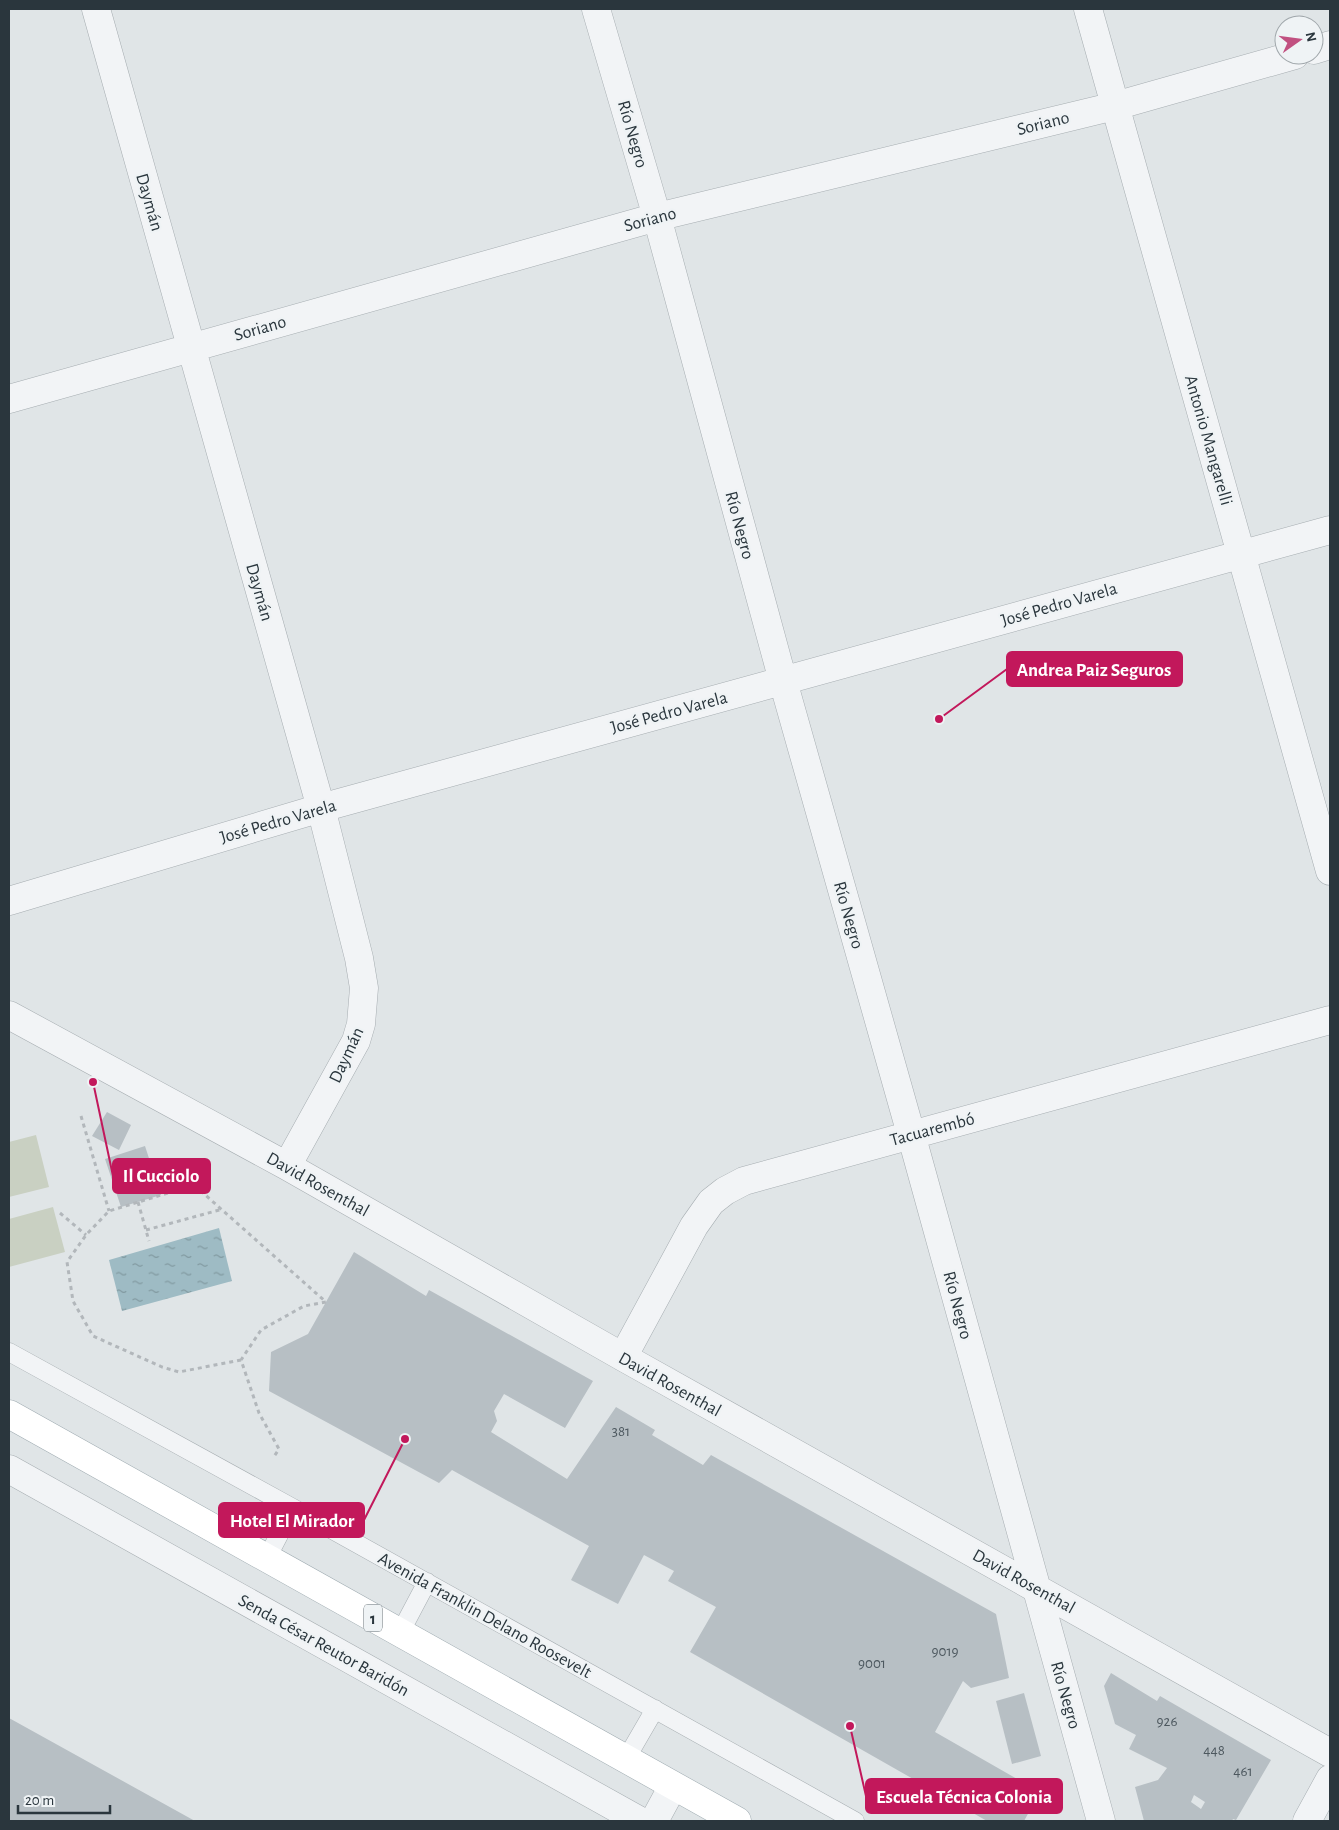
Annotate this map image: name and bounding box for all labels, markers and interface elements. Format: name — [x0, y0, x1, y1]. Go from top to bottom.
north arrow — [1274, 15, 1324, 65]
text: N — [1303, 31, 1319, 44]
street label: Río Negro — [614, 98, 650, 170]
street label: Soriano — [1015, 109, 1071, 139]
street label: Daymán — [132, 171, 166, 233]
street label: Soriano — [622, 204, 678, 236]
street label: Soriano — [232, 313, 288, 345]
street label: Antonio Mangarelli — [1181, 373, 1235, 507]
street label: Río Negro — [721, 489, 757, 561]
street label: Daymán — [242, 561, 276, 623]
street label: José Pedro Varela — [999, 580, 1119, 630]
callout: Andrea Paiz Seguros — [1007, 652, 1182, 686]
text: Andrea Paiz Seguros — [1017, 661, 1171, 680]
street label: José Pedro Varela — [609, 689, 730, 737]
street label: José Pedro Varela — [218, 797, 338, 847]
street label: Río Negro — [830, 879, 866, 951]
street label: Daymán — [326, 1025, 368, 1086]
street label: Tacuarembó — [888, 1110, 977, 1150]
street label: David Rosenthal — [263, 1149, 372, 1220]
callout: Il Cucciolo — [113, 1159, 210, 1193]
text: Il Cucciolo — [123, 1167, 199, 1186]
street label: Río Negro — [939, 1269, 975, 1341]
street label: David Rosenthal — [615, 1349, 724, 1420]
house number: 381 — [612, 1424, 630, 1439]
callout: Hotel El Mirador — [219, 1503, 364, 1537]
text: Hotel El Mirador — [230, 1512, 355, 1531]
street label: David Rosenthal — [969, 1546, 1078, 1617]
street label: Avenida Franklin Delano Roosevelt — [375, 1550, 594, 1682]
street label: Senda César Reutor Baridón — [235, 1591, 412, 1700]
road number: 1 — [364, 1605, 382, 1632]
house number: 9019 — [931, 1644, 959, 1659]
house number: 9001 — [858, 1656, 886, 1671]
street label: Río Negro — [1047, 1659, 1083, 1731]
house number: 926 — [1157, 1714, 1177, 1729]
house number: 448 — [1203, 1743, 1225, 1758]
house number: 461 — [1233, 1764, 1253, 1779]
callout: Escuela Técnica Colonia — [866, 1779, 1062, 1813]
scale bar — [18, 1782, 110, 1814]
text: Escuela Técnica Colonia — [876, 1788, 1052, 1807]
text: 20 m — [25, 1793, 54, 1808]

